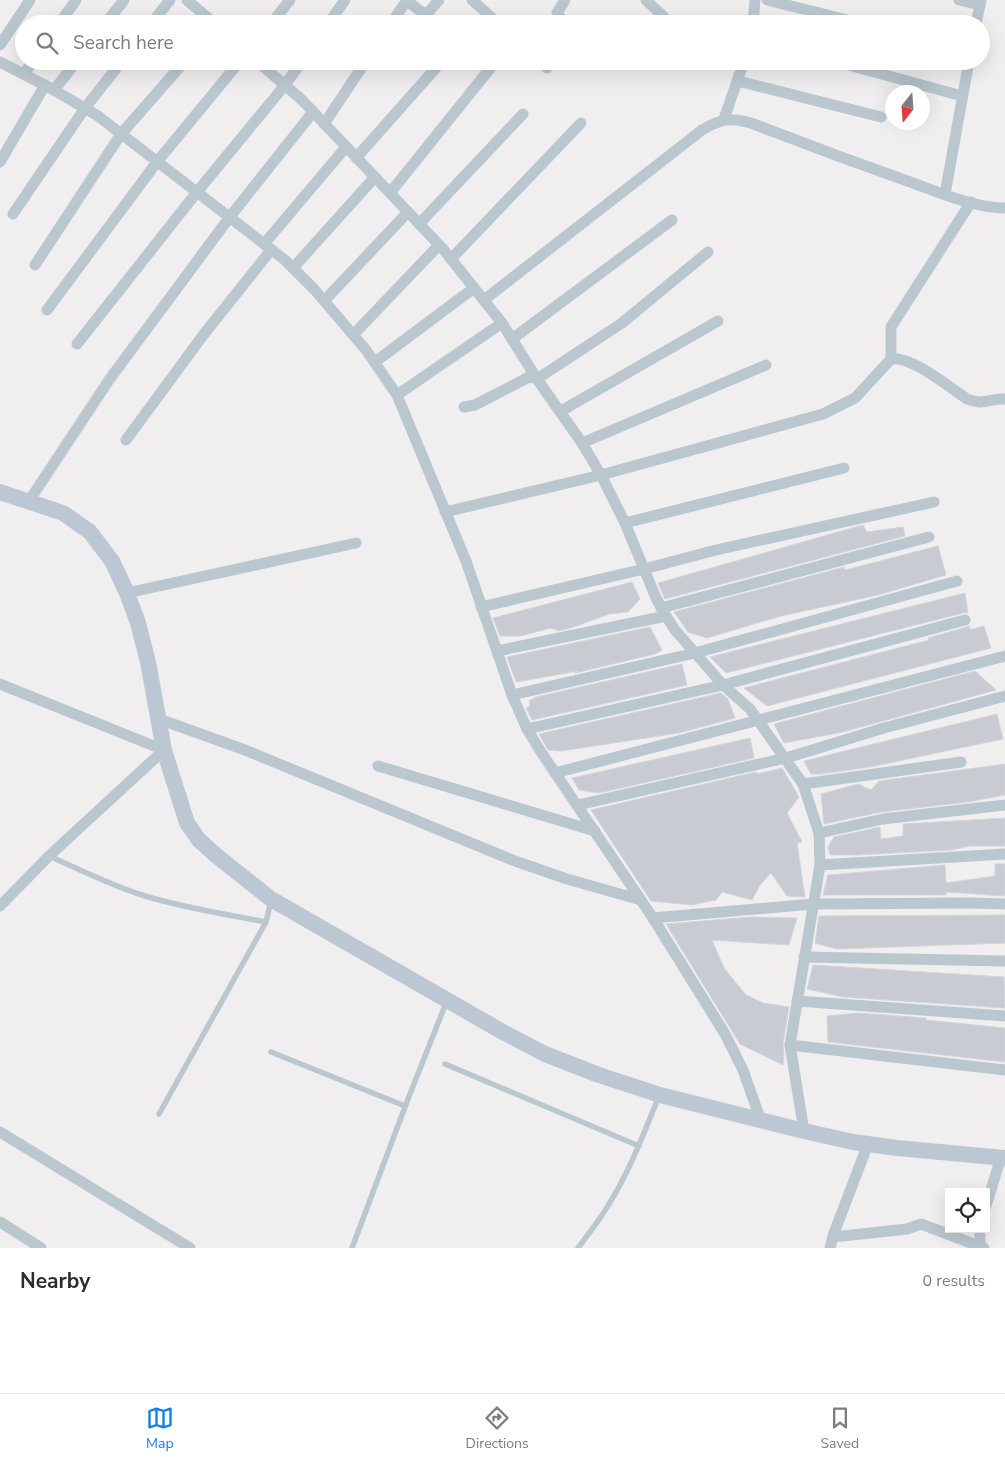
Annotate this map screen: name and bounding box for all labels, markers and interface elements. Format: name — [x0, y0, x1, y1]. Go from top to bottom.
search box — [15, 15, 990, 70]
icon: search — [33, 29, 61, 57]
text: Search here — [73, 30, 174, 56]
north arrow — [885, 85, 930, 130]
map controls — [945, 1188, 990, 1233]
button: locate — [945, 1188, 990, 1233]
text: Nearby — [20, 1267, 90, 1295]
text: 0 results — [923, 1270, 985, 1292]
tab: Map — [146, 1404, 174, 1453]
tab: Directions — [466, 1404, 529, 1453]
tab: Saved — [820, 1404, 859, 1453]

